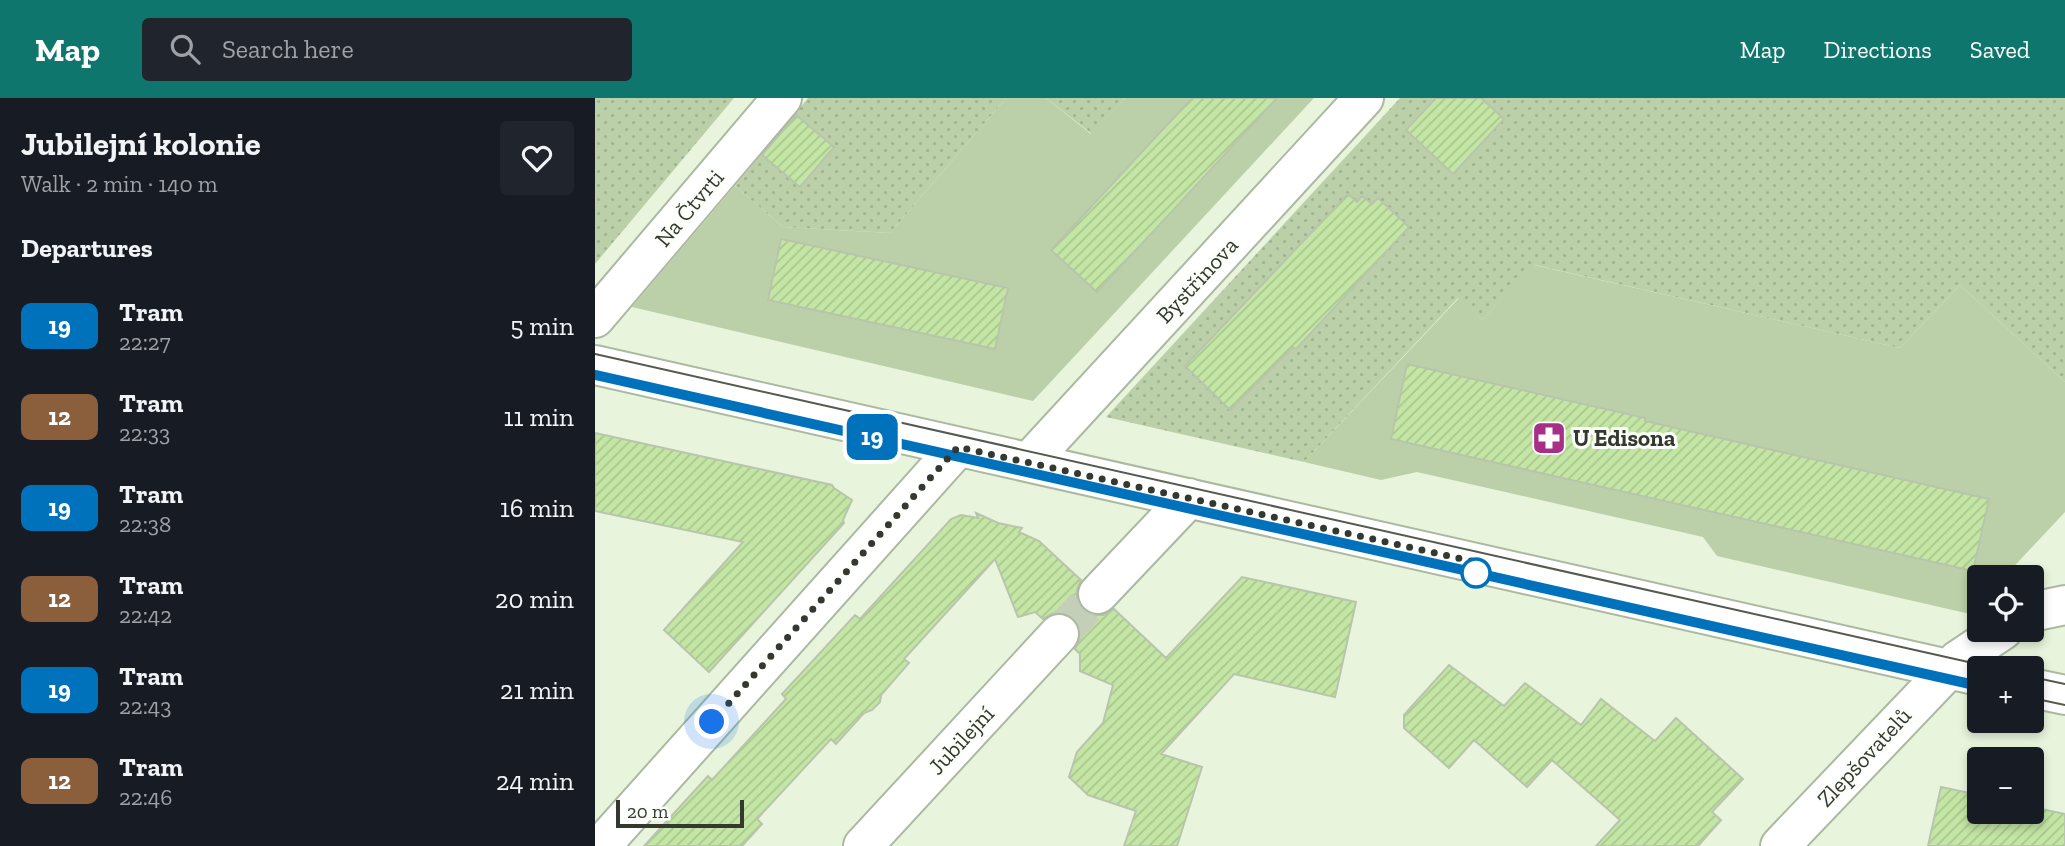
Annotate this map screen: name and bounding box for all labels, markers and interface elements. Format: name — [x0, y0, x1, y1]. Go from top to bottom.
search box — [142, 18, 632, 81]
text: Map — [35, 30, 100, 69]
icon: search — [166, 30, 204, 68]
text: Search here — [222, 33, 354, 65]
text: Map — [1740, 35, 1786, 64]
text: Directions — [1824, 35, 1932, 64]
text: Saved — [1970, 35, 2030, 64]
button: heart — [500, 121, 574, 195]
text: Jubilejní kolonie — [21, 124, 261, 163]
street label: Na Čtvrti — [649, 164, 729, 252]
text: Walk · 2 min · 140 m — [21, 170, 218, 198]
street label: Bystřinova — [1150, 231, 1244, 329]
text: Departures — [21, 232, 153, 264]
text: Tram — [119, 296, 183, 328]
text: 5 min — [510, 310, 574, 342]
text: 19 — [48, 311, 71, 340]
text: 22:27 — [119, 328, 171, 356]
text: Tram — [119, 387, 183, 419]
text: 11 min — [503, 401, 574, 433]
text: 12 — [48, 402, 71, 431]
line badge: 19 — [841, 414, 903, 460]
text: 22:33 — [119, 419, 170, 447]
pharmacy icon: U Edisona — [1530, 419, 1568, 457]
text: 19 — [861, 422, 883, 451]
place label: U Edisona — [1573, 424, 1676, 452]
text: Tram — [119, 478, 183, 510]
text: 16 min — [500, 492, 574, 524]
text: 19 — [48, 493, 71, 522]
text: 22:38 — [119, 510, 171, 538]
unlabelled marker — [1461, 558, 1491, 588]
map controls — [1967, 565, 2044, 824]
button: locate — [1967, 565, 2044, 642]
text: Tram — [119, 569, 183, 601]
text: 20 min — [495, 583, 574, 615]
text: 12 — [48, 584, 71, 613]
text: 22:42 — [119, 601, 172, 629]
button: + — [1967, 656, 2044, 733]
text: Tram — [119, 660, 183, 692]
text: 21 min — [500, 674, 574, 706]
text: 19 — [48, 675, 71, 704]
text: 22:43 — [119, 692, 172, 720]
street label: Jubilejní — [922, 700, 1000, 780]
street label: Zlepšovatelů — [1811, 701, 1917, 812]
your location — [694, 704, 729, 739]
button: − — [1967, 747, 2044, 824]
text: Tram — [119, 751, 183, 783]
text: 24 min — [496, 765, 574, 797]
text: 12 — [48, 766, 71, 795]
text: 22:46 — [119, 783, 172, 811]
scale bar — [616, 797, 744, 829]
text: 20 m — [627, 800, 668, 823]

